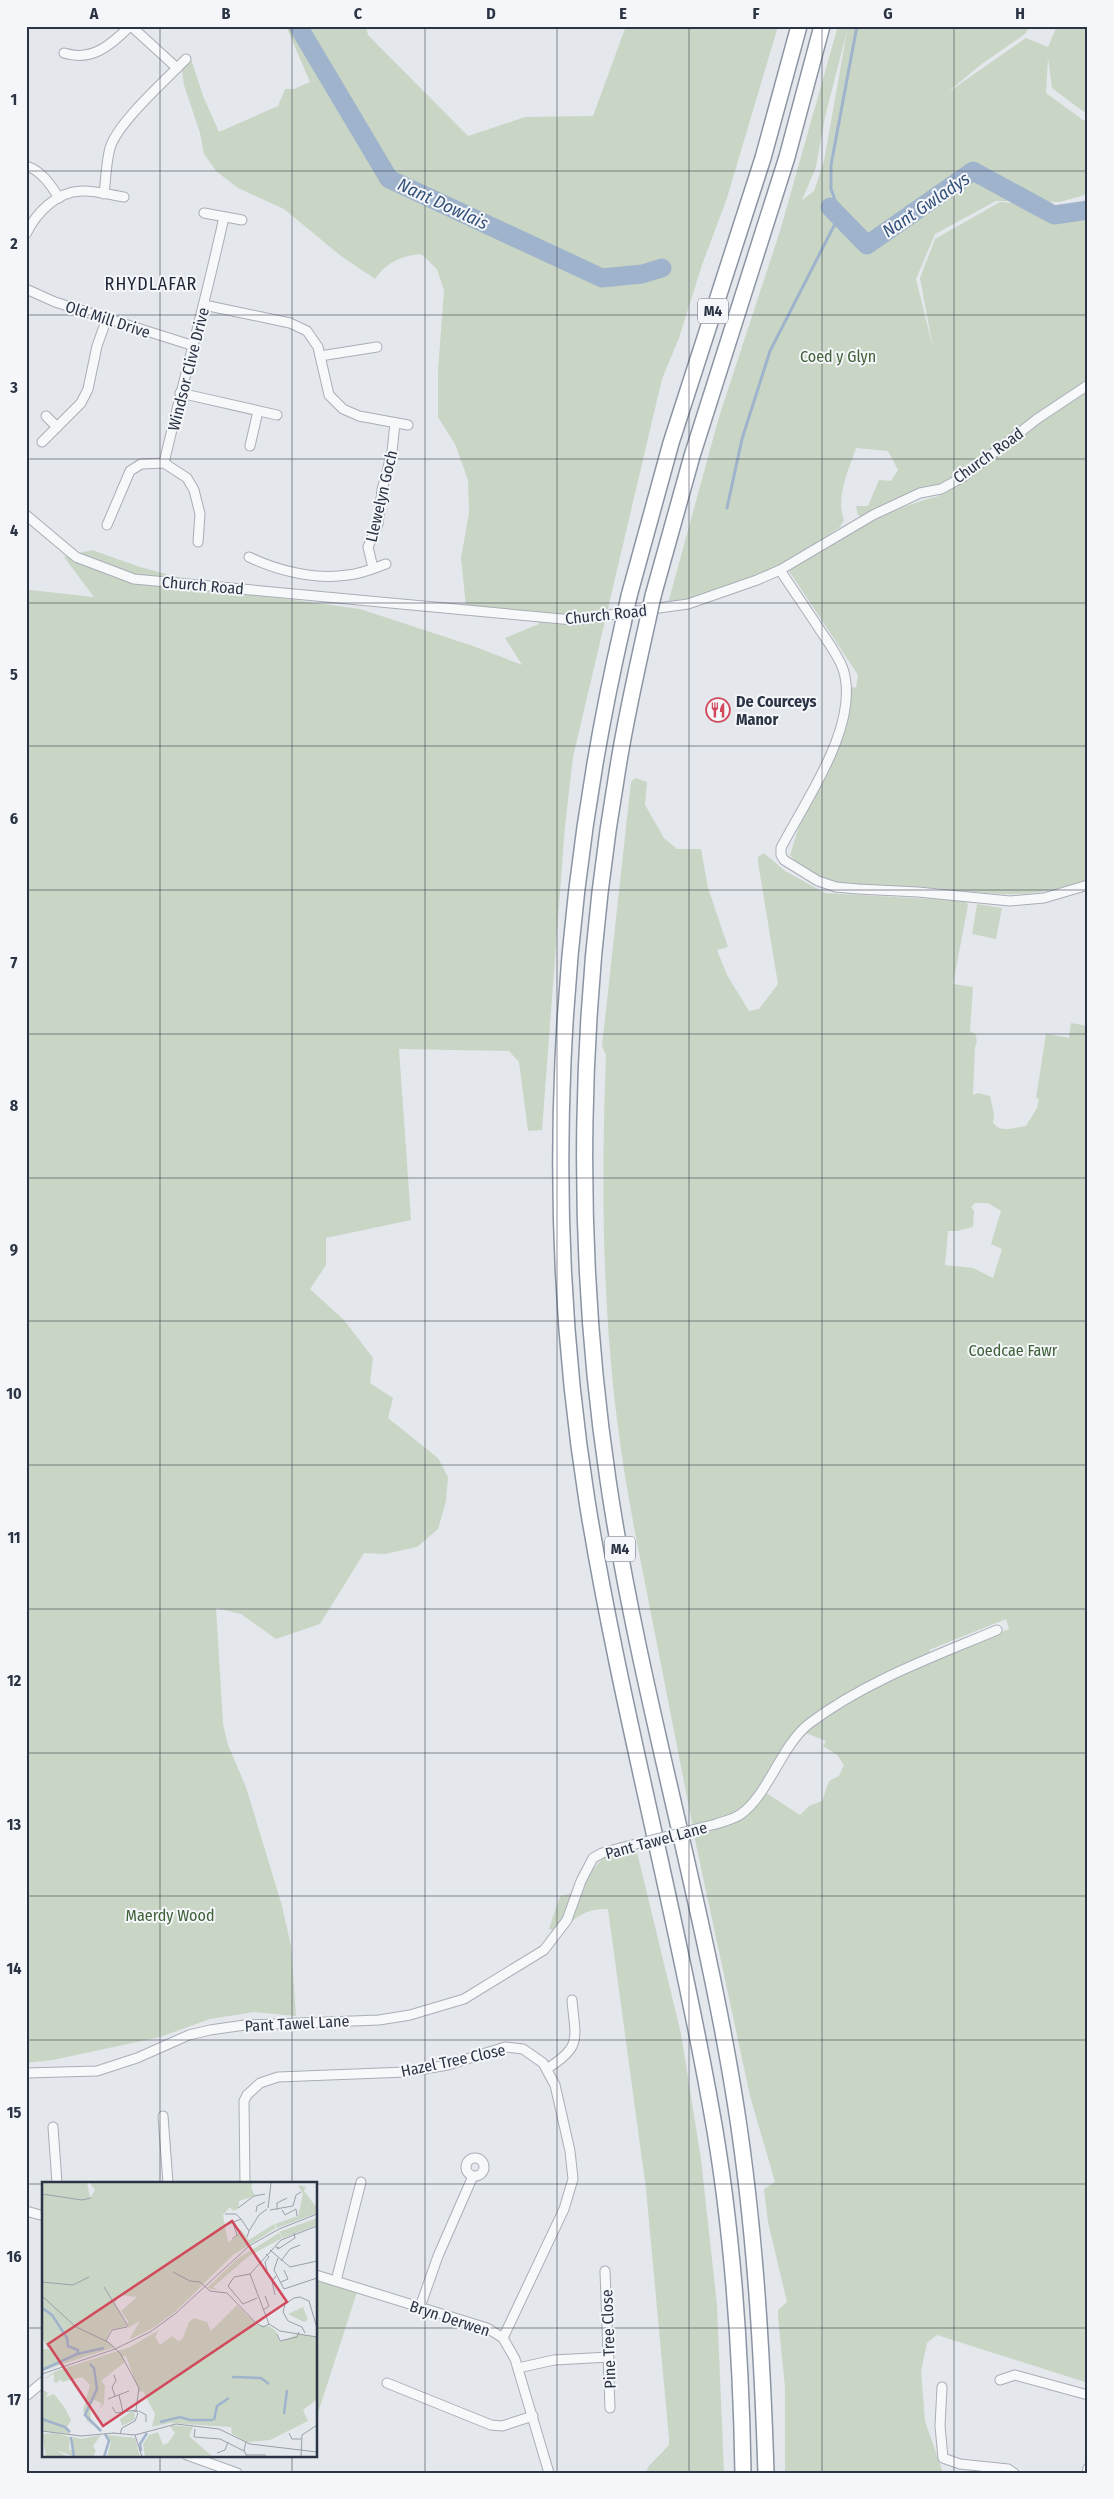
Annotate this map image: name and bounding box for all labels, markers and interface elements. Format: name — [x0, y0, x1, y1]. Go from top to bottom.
text: A — [89, 4, 99, 23]
text: B — [222, 4, 231, 23]
text: C — [354, 4, 363, 23]
text: D — [486, 4, 496, 23]
text: E — [619, 4, 627, 23]
text: F — [752, 4, 760, 23]
text: G — [883, 4, 893, 23]
text: H — [1015, 4, 1025, 23]
text: 1 — [11, 90, 17, 109]
water label: Nant Gwladys — [878, 168, 974, 242]
water label: Nant Dowlais — [394, 173, 492, 235]
text: 2 — [9, 234, 18, 253]
district label: RHYDLAFAR — [105, 273, 197, 295]
street label: Old Mill Drive — [63, 297, 153, 342]
road number: M4 — [698, 298, 728, 324]
street label: Windsor Clive Drive — [164, 305, 213, 433]
park label: Coed y Glyn — [800, 347, 876, 366]
text: 3 — [9, 378, 18, 397]
street label: Church Road — [949, 424, 1027, 487]
street label: Llewelyn Goch — [362, 448, 401, 544]
text: 4 — [10, 521, 18, 540]
street label: Church Road — [161, 572, 245, 599]
street label: Church Road — [564, 601, 648, 628]
text: 5 — [10, 665, 18, 684]
place label: De Courceys Manor — [736, 692, 816, 729]
restaurant icon: De Courceys Manor — [705, 697, 731, 723]
text: 6 — [10, 809, 18, 828]
text: 7 — [11, 953, 18, 972]
text: 8 — [10, 1096, 19, 1115]
text: 9 — [10, 1240, 18, 1259]
park label: Coedcae Fawr — [969, 1341, 1058, 1360]
text: 10 — [6, 1384, 22, 1403]
text: 11 — [7, 1528, 21, 1547]
road number: M4 — [605, 1536, 635, 1562]
text: 12 — [7, 1671, 22, 1690]
text: 13 — [7, 1815, 22, 1834]
street label: Pant Tawel Lane — [603, 1818, 709, 1863]
park label: Maerdy Wood — [126, 1906, 214, 1925]
text: 14 — [7, 1959, 22, 1978]
street label: Pant Tawel Lane — [244, 2011, 350, 2036]
street label: Hazel Tree Close — [399, 2040, 507, 2081]
text: 15 — [7, 2103, 21, 2122]
inset map — [42, 2182, 318, 2456]
text: 16 — [6, 2247, 22, 2266]
street label: Pine Tree Close — [597, 2289, 620, 2389]
street label: Bryn Derwen — [407, 2297, 492, 2340]
text: 17 — [7, 2390, 21, 2409]

